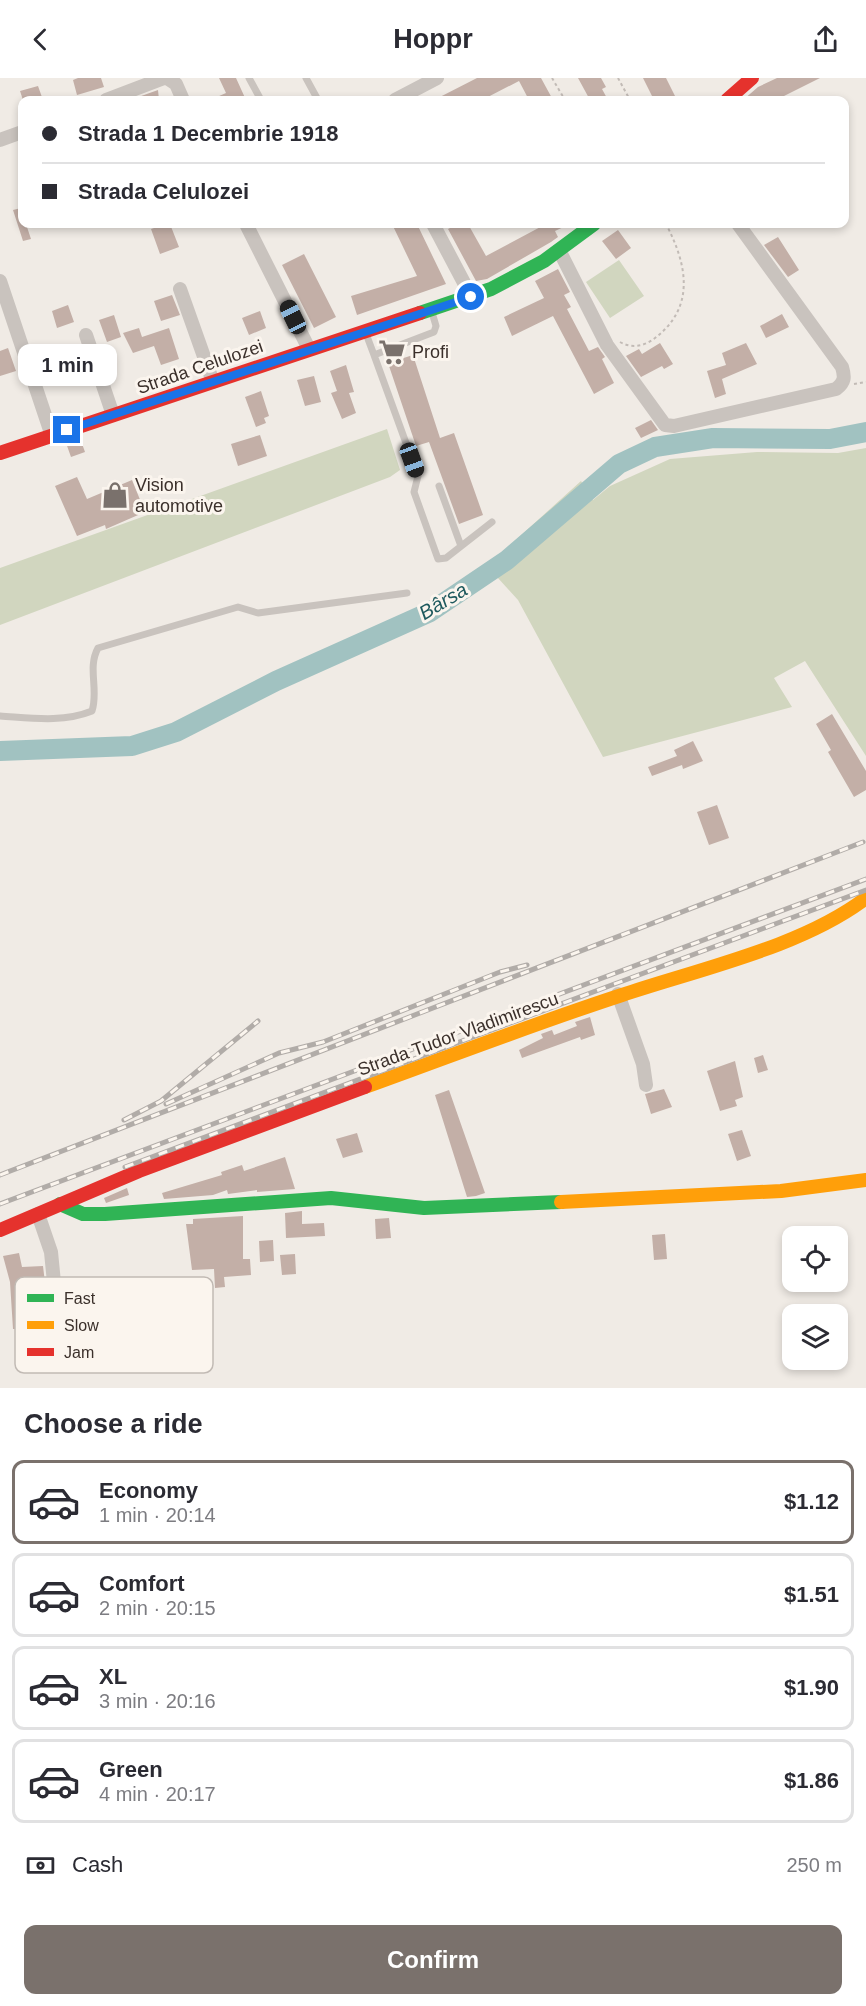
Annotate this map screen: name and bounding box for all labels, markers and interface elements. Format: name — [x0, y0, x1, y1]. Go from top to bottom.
icon: back — [24, 23, 57, 56]
icon: share — [809, 23, 842, 56]
text: Hoppr — [393, 24, 473, 54]
text: Strada 1 Decembrie 1918 — [78, 121, 339, 146]
text: Strada Celulozei — [78, 179, 249, 204]
route start — [457, 283, 484, 310]
car — [277, 297, 309, 337]
street label: Strada Celulozei — [134, 336, 266, 398]
supermarket icon: Profi — [377, 337, 407, 367]
place label: Profi — [412, 342, 449, 362]
callout: 1 min — [17, 343, 116, 385]
text: 1 min — [41, 354, 94, 376]
route end — [53, 416, 80, 443]
car — [397, 440, 427, 480]
place label: Vision automotive — [135, 475, 223, 516]
shop icon: Vision automotive — [100, 480, 130, 510]
water label: Bârsa — [415, 578, 471, 624]
street label: Strada Tudor Vladimirescu — [355, 988, 561, 1080]
map controls — [782, 1226, 848, 1370]
button: locate — [782, 1226, 848, 1292]
legend — [15, 1277, 213, 1373]
text: Fast — [64, 1290, 96, 1307]
button: layers — [782, 1304, 848, 1370]
text: Slow — [64, 1317, 99, 1334]
text: Jam — [64, 1344, 94, 1361]
text: Choose a ride — [24, 1409, 203, 1439]
icon: car — [27, 1475, 81, 1529]
text: Economy — [99, 1478, 198, 1503]
text: $1.12 — [784, 1489, 839, 1514]
text: 1 min · 20:14 — [99, 1504, 216, 1526]
icon: car — [27, 1568, 81, 1622]
text: Comfort — [99, 1571, 185, 1596]
text: $1.51 — [784, 1582, 839, 1607]
text: 2 min · 20:15 — [99, 1597, 216, 1619]
icon: car — [27, 1661, 81, 1715]
text: XL — [99, 1664, 127, 1689]
text: $1.90 — [784, 1675, 839, 1700]
text: 3 min · 20:16 — [99, 1690, 216, 1712]
icon: car — [27, 1754, 81, 1808]
text: Green — [99, 1757, 163, 1782]
text: $1.86 — [784, 1768, 839, 1793]
text: 4 min · 20:17 — [99, 1783, 216, 1805]
icon: cash — [24, 1849, 57, 1882]
text: Cash — [72, 1852, 123, 1877]
text: 250 m — [786, 1854, 842, 1876]
button: Confirm — [24, 1925, 842, 1994]

